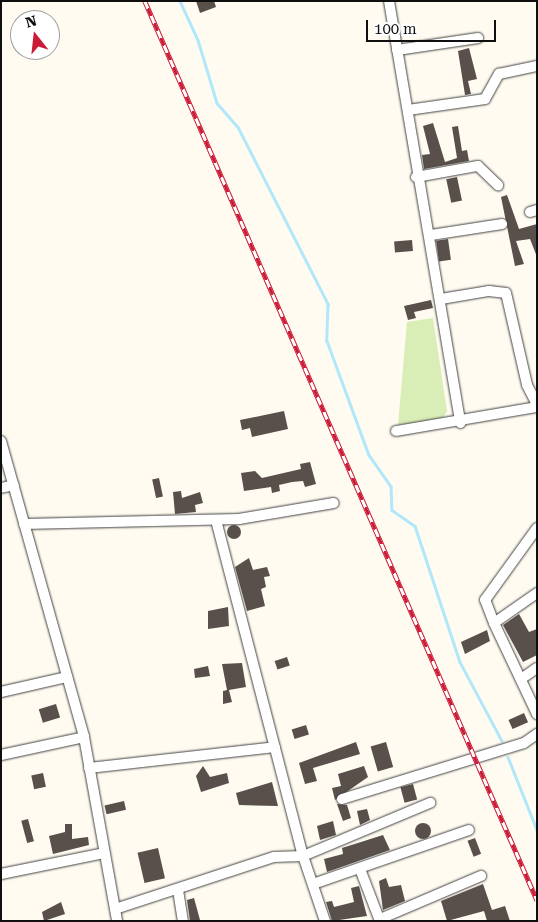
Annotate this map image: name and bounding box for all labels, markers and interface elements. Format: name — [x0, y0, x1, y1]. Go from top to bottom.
north arrow — [10, 10, 60, 60]
scale bar — [368, 10, 498, 42]
text: N — [24, 12, 39, 31]
text: 100 m — [374, 20, 417, 38]

